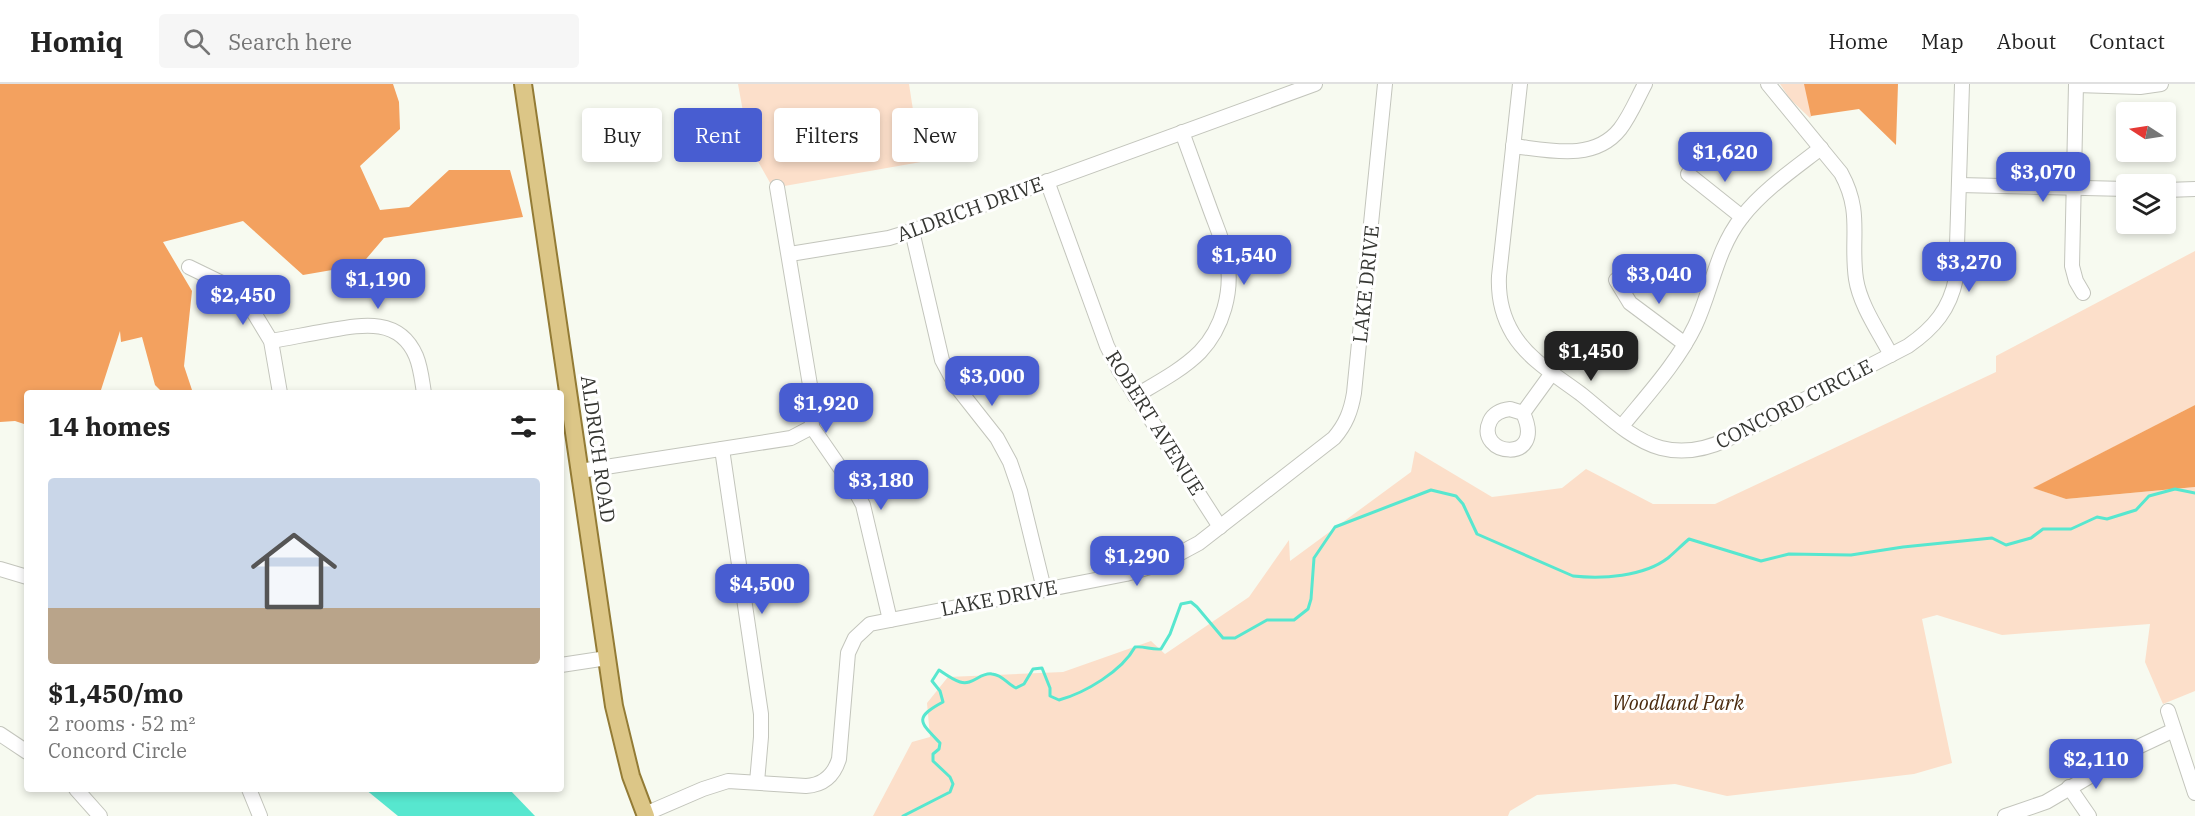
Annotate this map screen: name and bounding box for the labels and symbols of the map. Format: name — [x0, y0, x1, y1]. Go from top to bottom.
north arrow — [2116, 102, 2176, 162]
pin: $1,620 — [1676, 132, 1774, 183]
pin: $3,070 — [1994, 152, 2092, 203]
street label: ALDRICH DRIVE — [893, 170, 1047, 248]
street label: LAKE DRIVE — [1346, 224, 1385, 344]
pin: $1,540 — [1195, 235, 1293, 286]
pin: $3,270 — [1920, 242, 2018, 293]
pin: $3,040 — [1610, 254, 1708, 305]
pin: $1,190 — [329, 259, 427, 310]
pin: $2,450 — [194, 275, 292, 326]
pin: $1,450 — [1542, 331, 1640, 382]
street label: ROBERT AVENUE — [1100, 345, 1211, 500]
street label: CONCORD CIRCLE — [1711, 352, 1877, 455]
pin: $3,000 — [943, 356, 1041, 407]
street label: ALDRICH ROAD — [575, 374, 622, 524]
pin: $1,920 — [777, 383, 875, 434]
pin: $3,180 — [832, 460, 930, 511]
pin: $1,290 — [1088, 536, 1186, 587]
pin: $4,500 — [713, 564, 811, 615]
street label: LAKE DRIVE — [938, 573, 1059, 622]
park label: Woodland Park — [1612, 689, 1745, 716]
pin: $2,110 — [2047, 739, 2145, 790]

